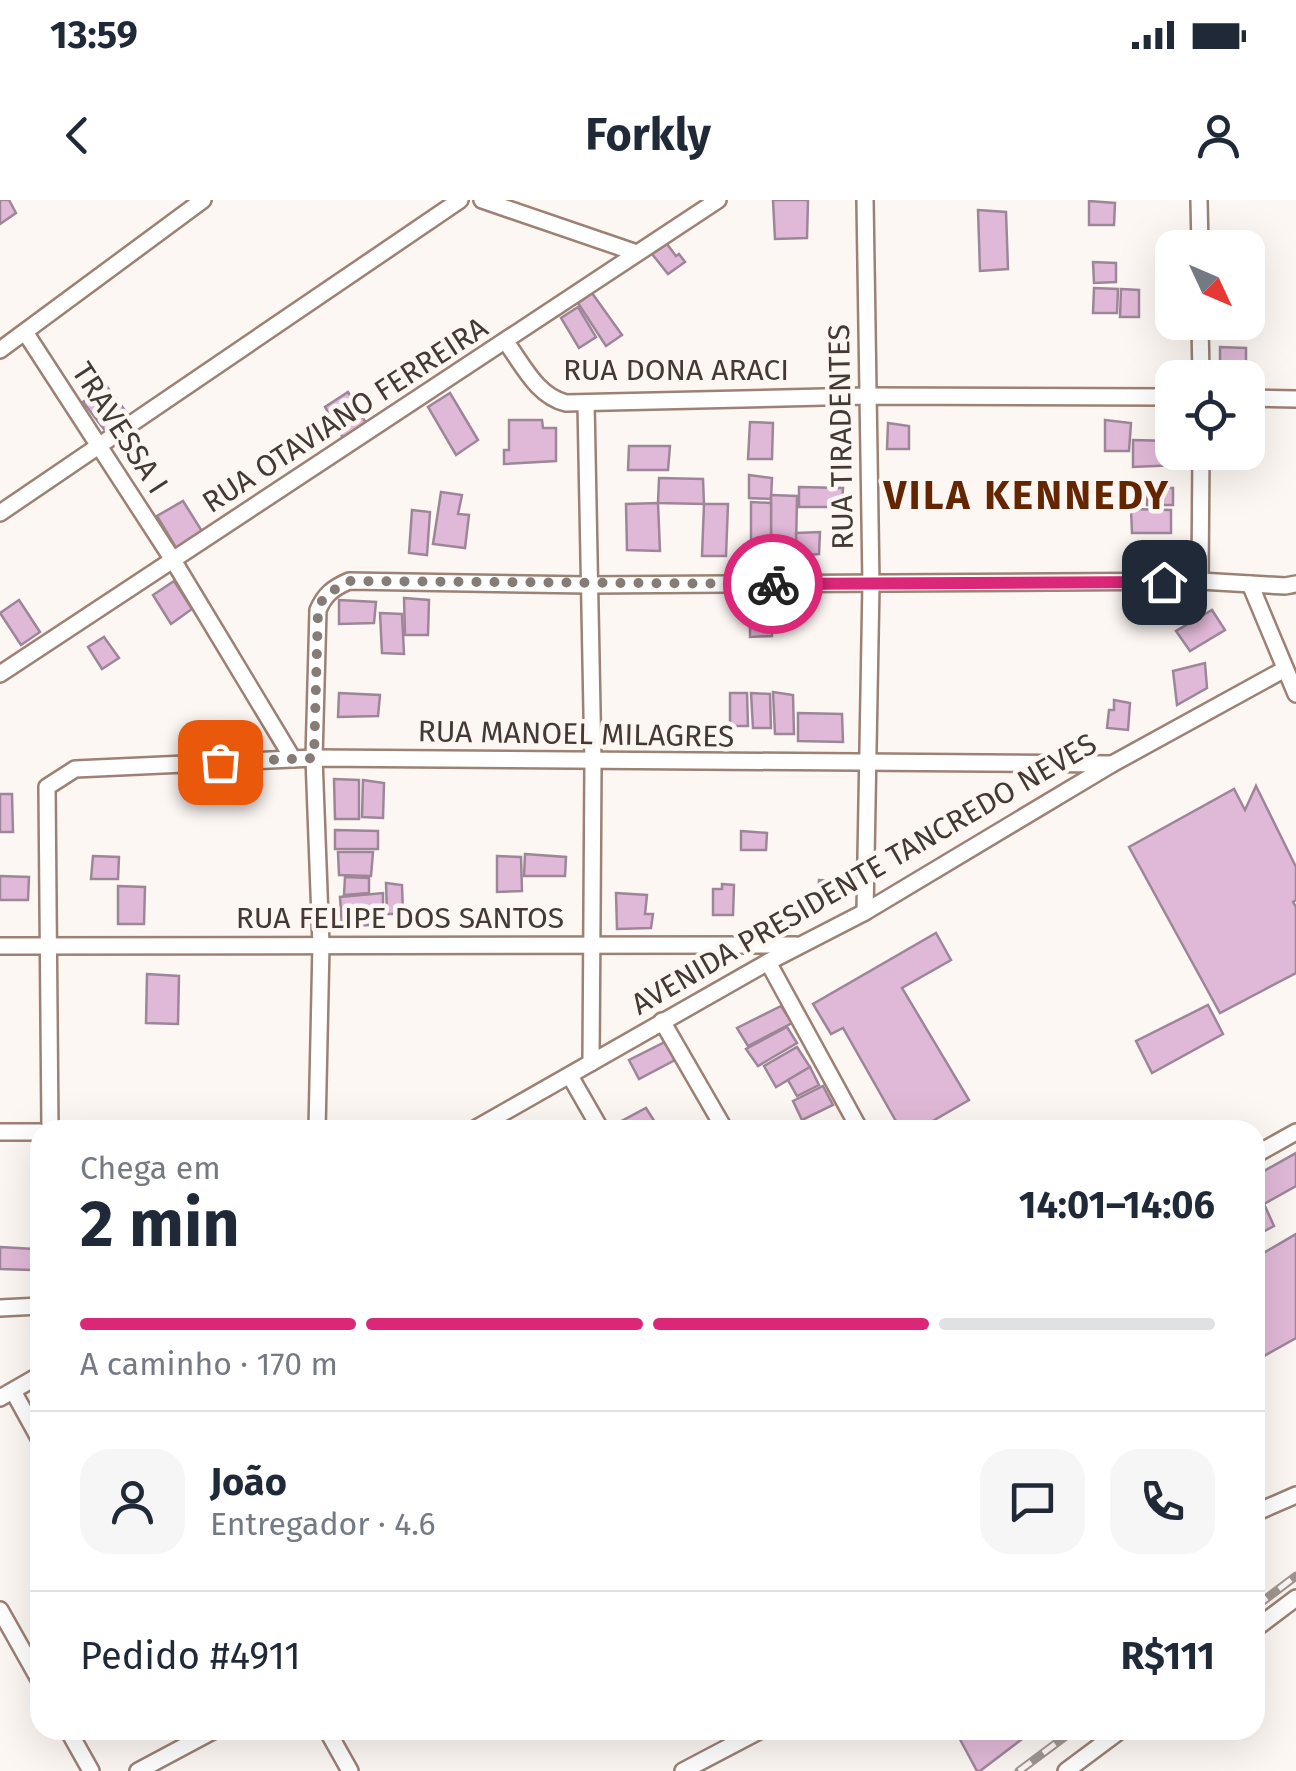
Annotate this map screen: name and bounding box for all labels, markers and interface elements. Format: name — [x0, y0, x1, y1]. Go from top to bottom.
text: 13:59 — [50, 12, 138, 58]
icon: back — [50, 108, 105, 163]
text: Forkly — [585, 108, 711, 162]
icon: person — [1191, 108, 1246, 163]
north arrow — [1155, 230, 1265, 340]
map controls — [1155, 230, 1265, 470]
street label: RUA OTAVIANO FERREIRA — [196, 309, 495, 521]
street label: RUA TIRADENTES — [821, 324, 861, 550]
street label: RUA DONA ARACI — [563, 352, 789, 388]
street label: TRAVESSA I — [64, 356, 176, 500]
button: locate — [1155, 360, 1265, 470]
district label: VILA KENNEDY — [883, 472, 1170, 520]
courier — [723, 534, 823, 634]
pin — [1122, 540, 1207, 625]
icon: home — [1137, 555, 1192, 610]
icon: bike — [746, 557, 801, 612]
street label: RUA MANOEL MILAGRES — [417, 713, 735, 755]
pin — [178, 720, 263, 805]
street label: AVENIDA PRESIDENTE TANCREDO NEVES — [625, 726, 1103, 1022]
icon: bag — [193, 735, 248, 790]
street label: RUA FELIPE DOS SANTOS — [236, 900, 564, 936]
text: Chega em — [80, 1149, 221, 1187]
text: 14:01–14:06 — [1019, 1182, 1215, 1228]
text: 2 min — [80, 1185, 240, 1263]
text: A caminho · 170 m — [80, 1345, 338, 1383]
button: person — [80, 1449, 185, 1554]
button: chat — [980, 1449, 1085, 1554]
button: phone — [1110, 1449, 1215, 1554]
text: João — [210, 1459, 287, 1505]
text: Entregador · 4.6 — [210, 1505, 436, 1543]
text: Pedido #4911 — [80, 1633, 301, 1679]
text: R$111 — [1121, 1633, 1215, 1679]

